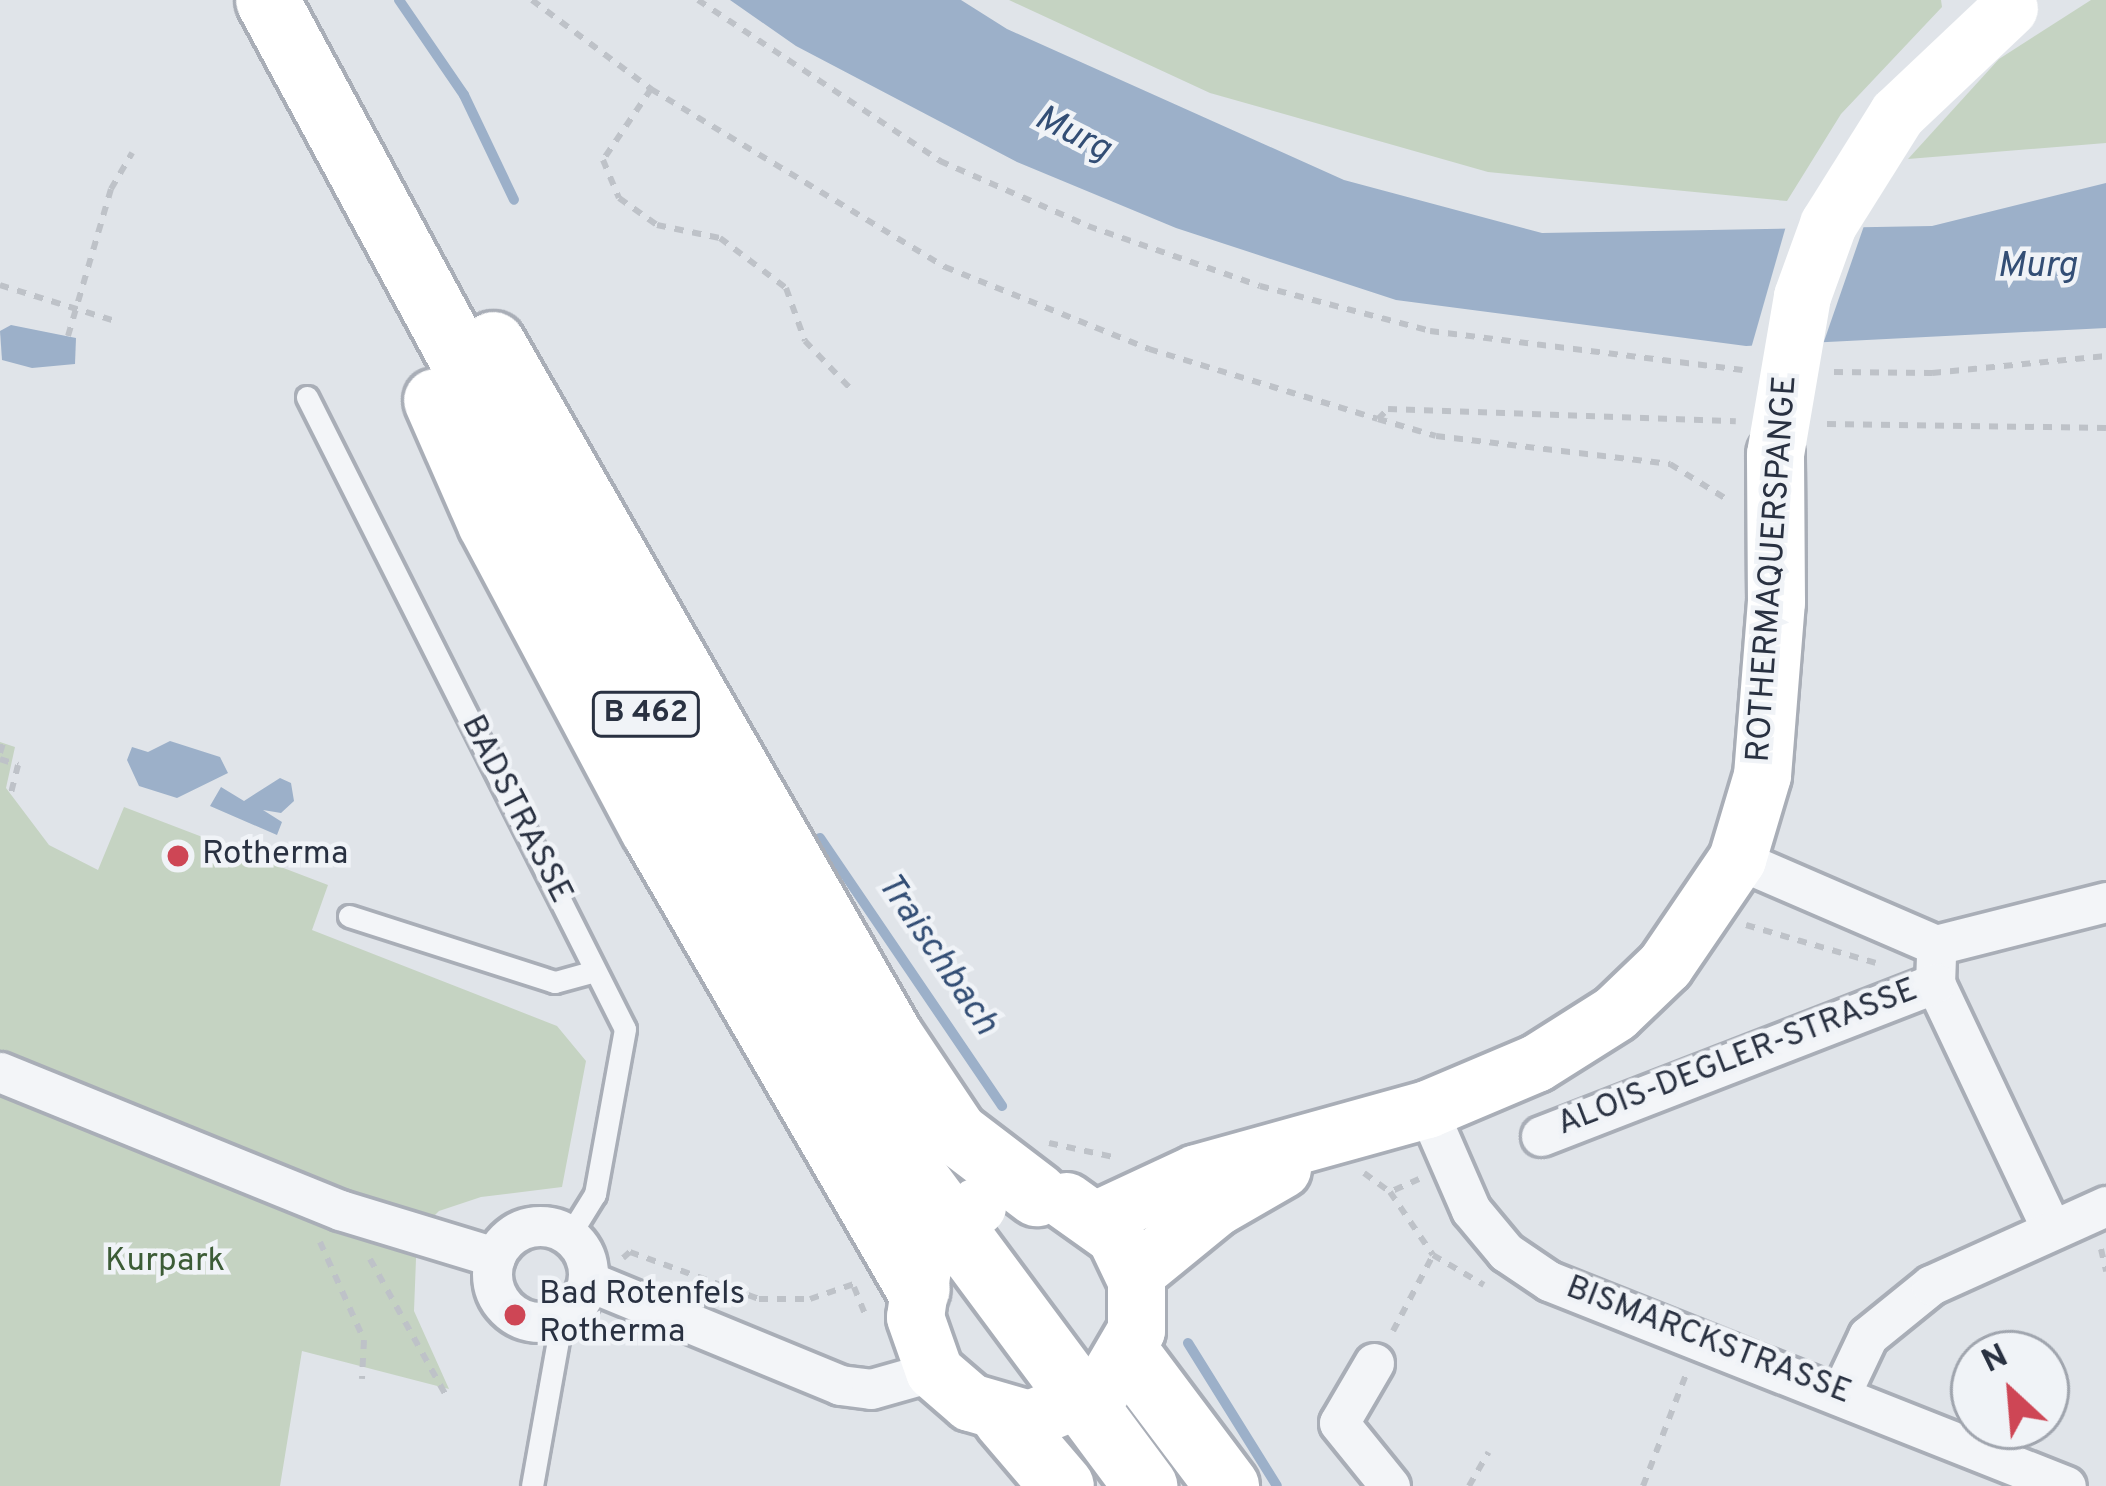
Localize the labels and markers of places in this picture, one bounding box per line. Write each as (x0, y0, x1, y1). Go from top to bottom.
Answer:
place label: Rotherma (202, 836, 348, 876)
marker: Rotherma (165, 843, 191, 869)
place label: Bad Rotenfels Rotherma (539, 1276, 745, 1354)
marker: Bad Rotenfels Rotherma (502, 1302, 528, 1328)

